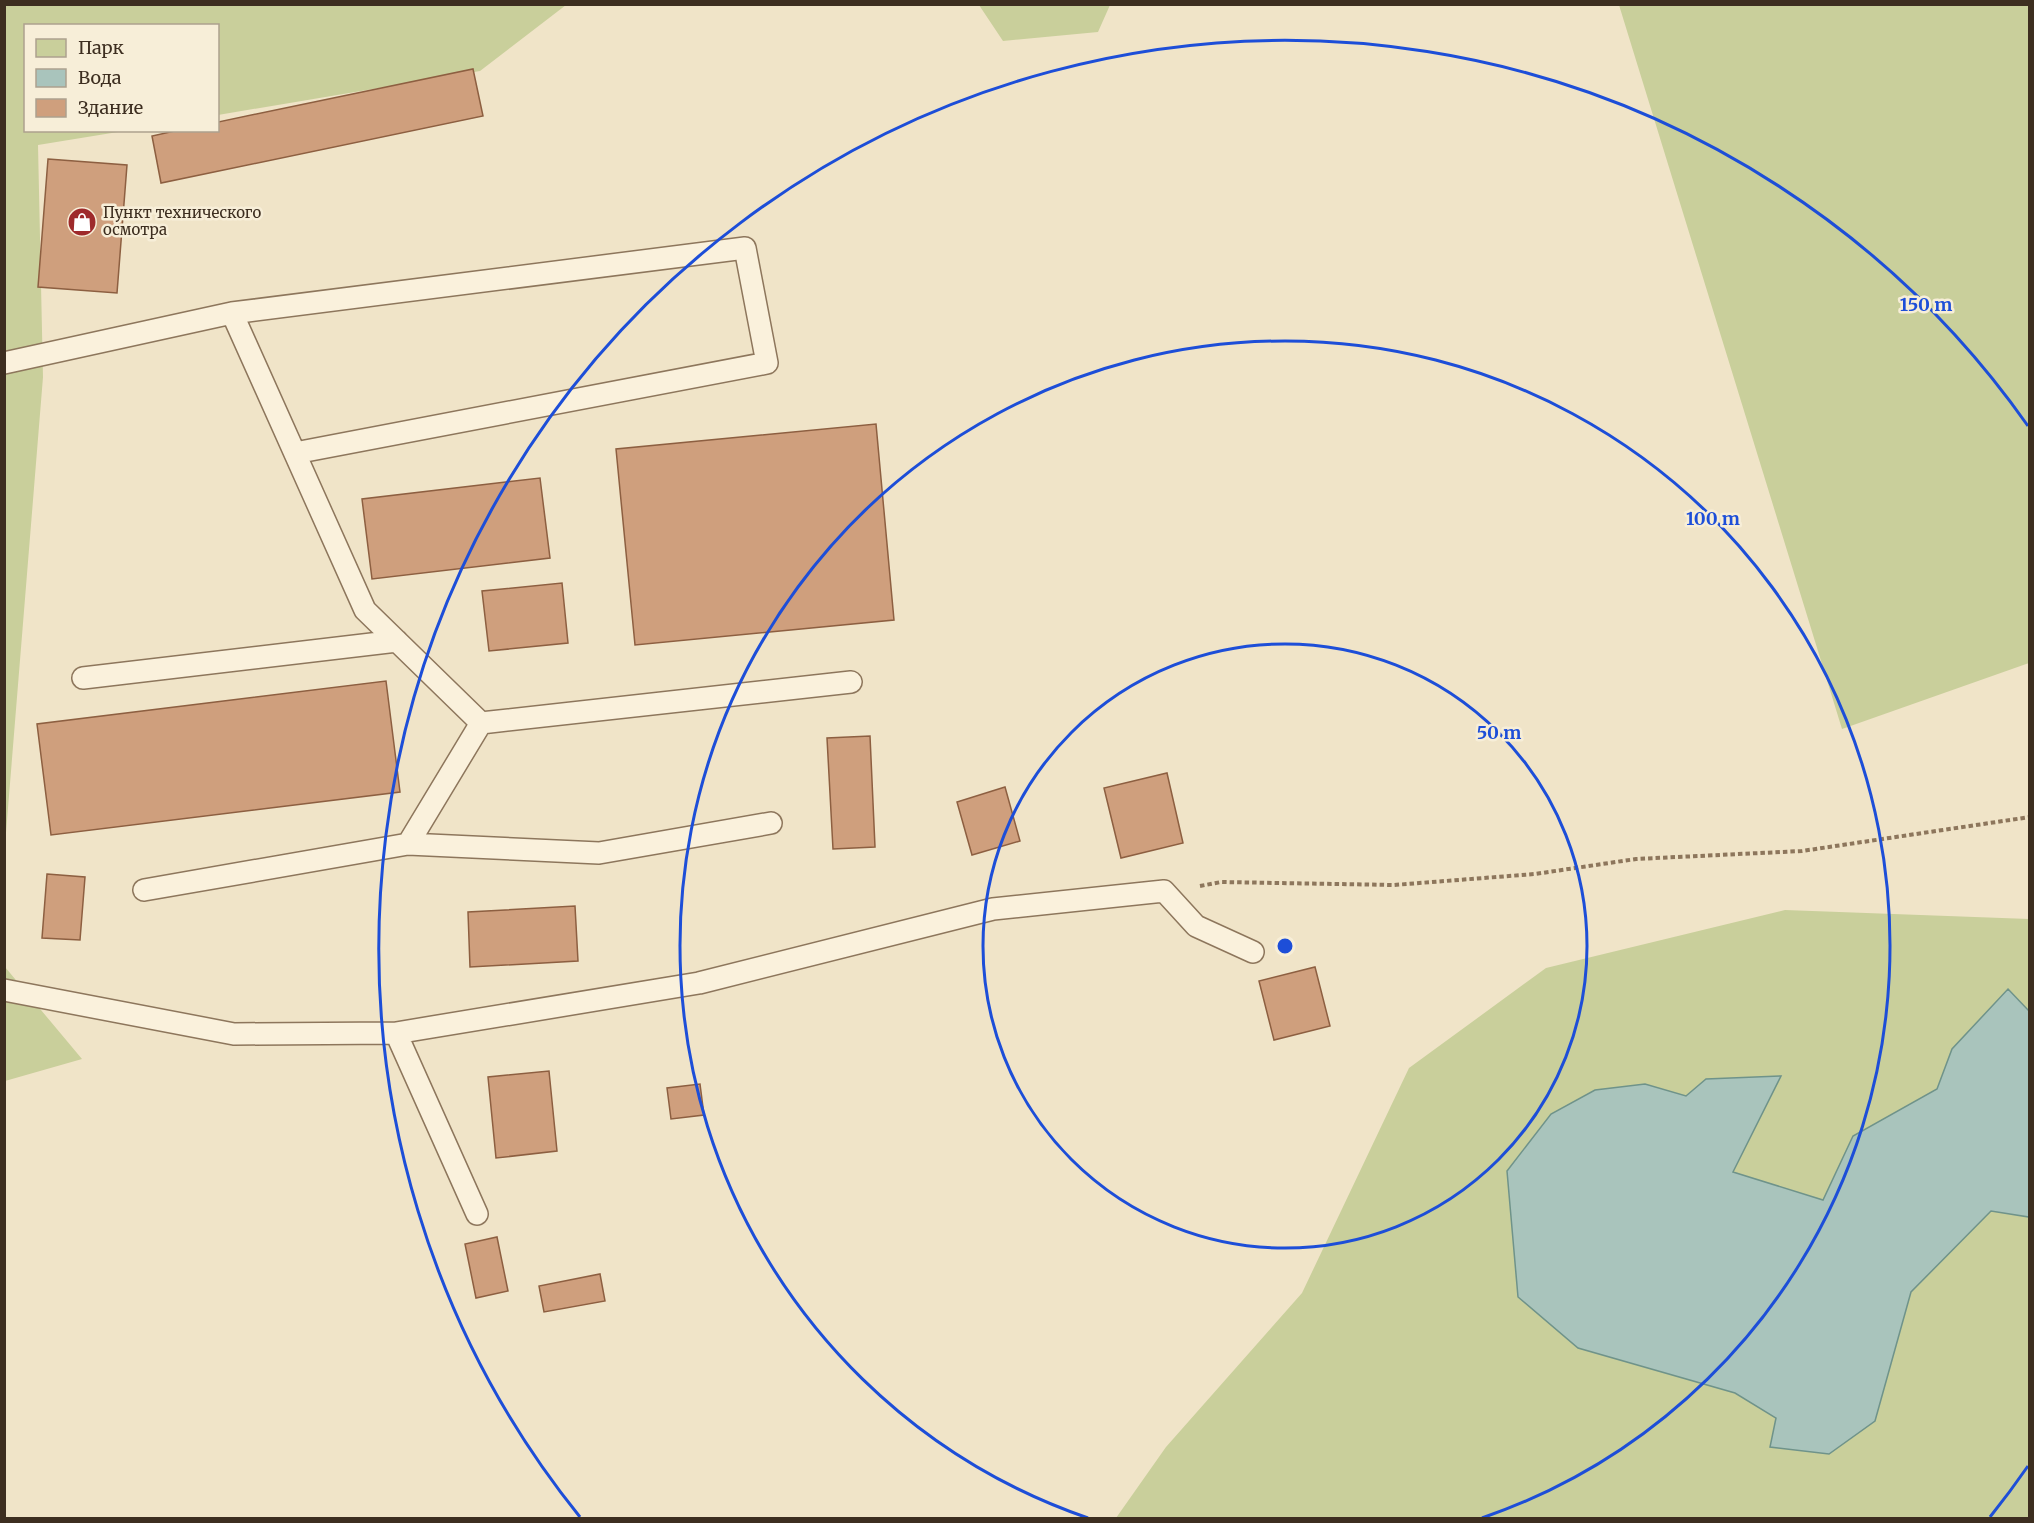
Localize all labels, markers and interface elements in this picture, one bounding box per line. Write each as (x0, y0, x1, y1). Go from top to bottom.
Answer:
legend (24, 24, 219, 132)
text: Парк (78, 36, 124, 59)
text: Вода (78, 66, 122, 89)
text: Здание (78, 96, 143, 119)
place label: Пункт технического осмотра (103, 203, 261, 239)
shop icon: Пункт технического осмотра (66, 206, 98, 238)
text: 150 m (1900, 293, 1952, 316)
text: 100 m (1686, 507, 1740, 530)
text: 50 m (1477, 721, 1521, 744)
centre of rings (1275, 936, 1295, 956)

